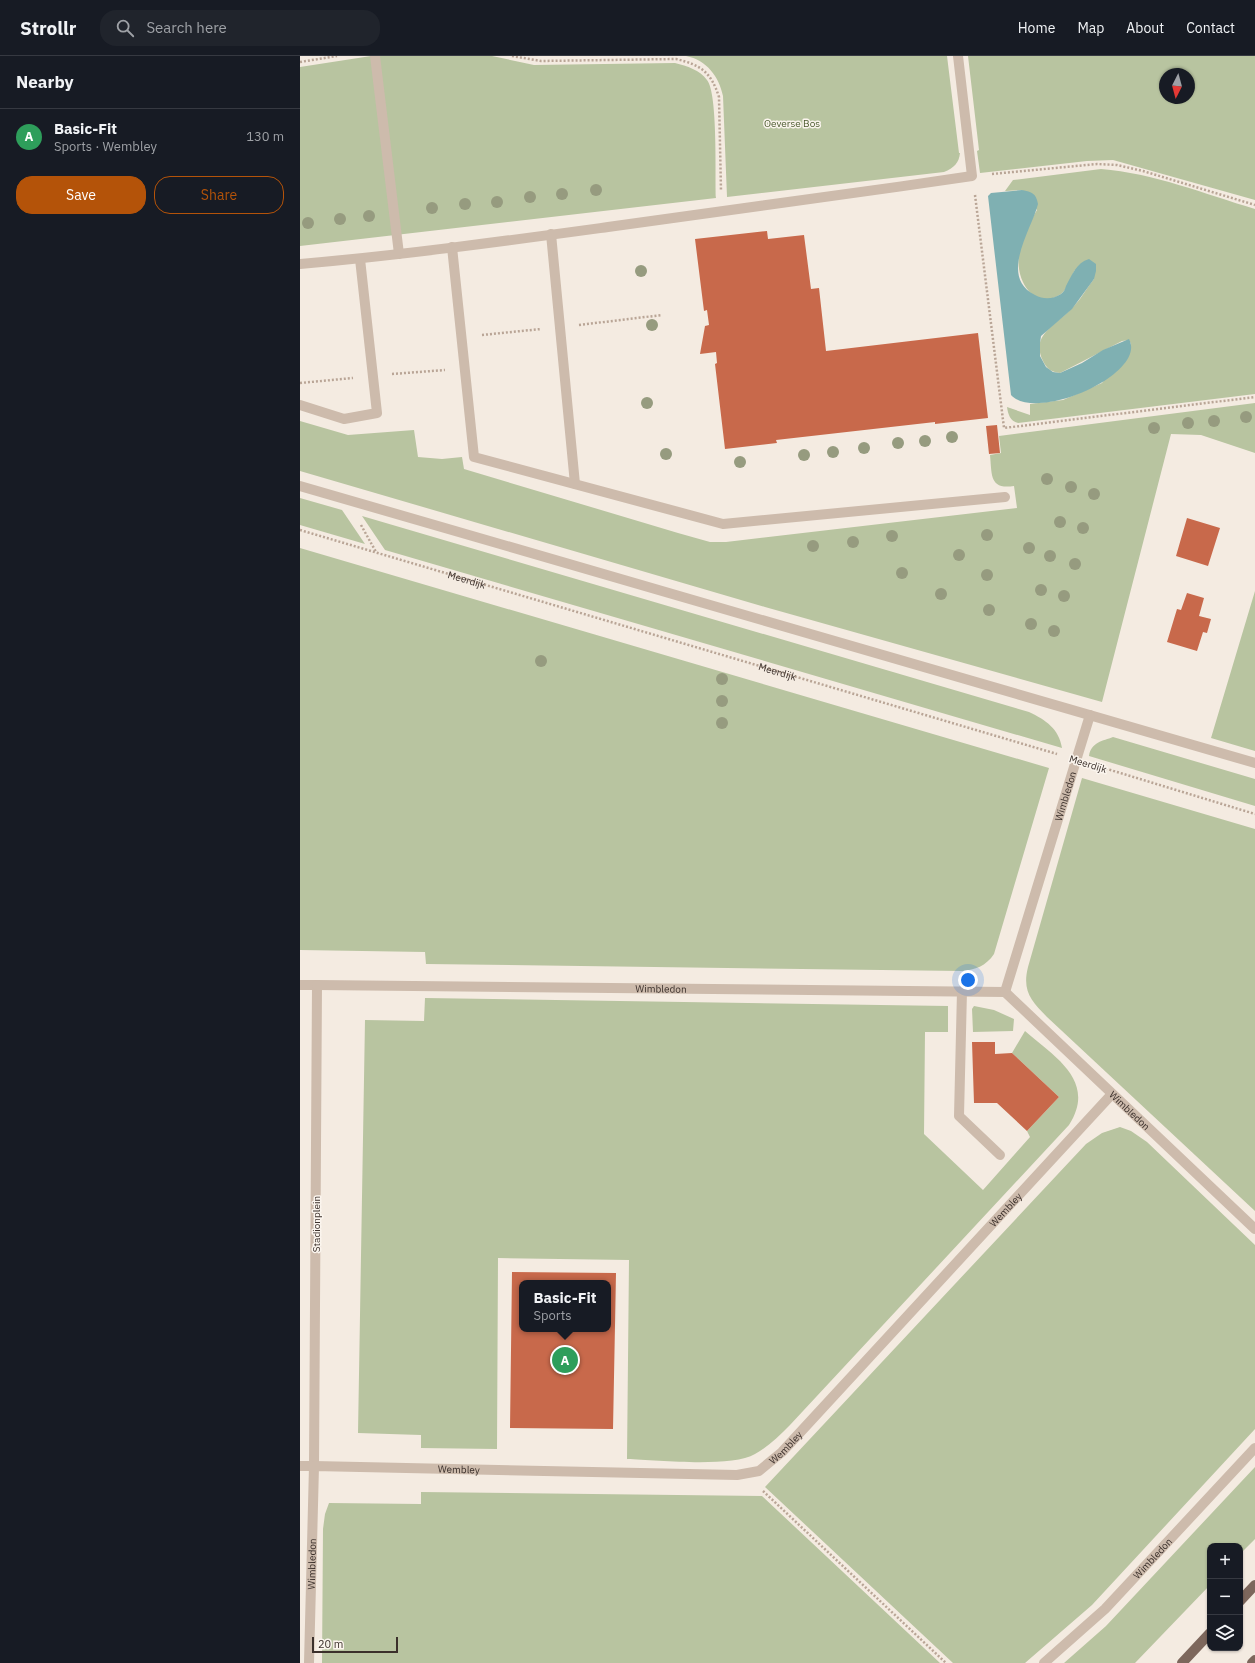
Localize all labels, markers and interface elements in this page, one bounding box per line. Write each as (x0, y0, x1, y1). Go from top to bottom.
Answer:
search box (100, 10, 380, 46)
text: Strollr (20, 16, 76, 40)
icon: search (114, 17, 136, 39)
text: Search here (146, 18, 227, 37)
text: Home (1018, 19, 1055, 37)
text: Map (1077, 19, 1104, 37)
text: About (1126, 19, 1164, 37)
text: Contact (1186, 19, 1235, 37)
north arrow (1159, 68, 1195, 104)
text: Nearby (16, 71, 74, 93)
park label: Oeverse Bos (764, 117, 820, 130)
text: Basic-Fit (54, 119, 117, 138)
text: A (25, 128, 33, 145)
text: 130 m (246, 128, 284, 145)
text: Sports · Wembley (54, 138, 157, 155)
button: Save (16, 176, 146, 214)
button: Share (154, 176, 284, 214)
street label: Meerdijk (446, 568, 488, 591)
street label: Meerdijk (757, 660, 799, 683)
street label: Meerdijk (1068, 752, 1109, 776)
street label: Wimbledon (1051, 770, 1079, 822)
your location (958, 970, 978, 990)
street label: Wimbledon (635, 982, 687, 995)
street label: Wimbledon (1107, 1088, 1153, 1133)
street label: Wembley (986, 1190, 1024, 1229)
street label: Stadionplein (310, 1196, 323, 1252)
popup (519, 1280, 611, 1332)
text: Basic-Fit (533, 1288, 597, 1307)
text: Sports (533, 1307, 572, 1324)
pin: A (552, 1345, 578, 1375)
street label: Wembley (766, 1428, 805, 1467)
street label: Wembley (438, 1462, 480, 1476)
street label: Wimbledon (1130, 1535, 1175, 1581)
street label: Wimbledon (304, 1538, 319, 1590)
map controls (1207, 1543, 1243, 1651)
button: + (1207, 1543, 1243, 1579)
button: − (1207, 1579, 1243, 1615)
button: layers (1207, 1615, 1243, 1651)
scale bar (312, 1635, 398, 1654)
text: 20 m (318, 1637, 343, 1651)

